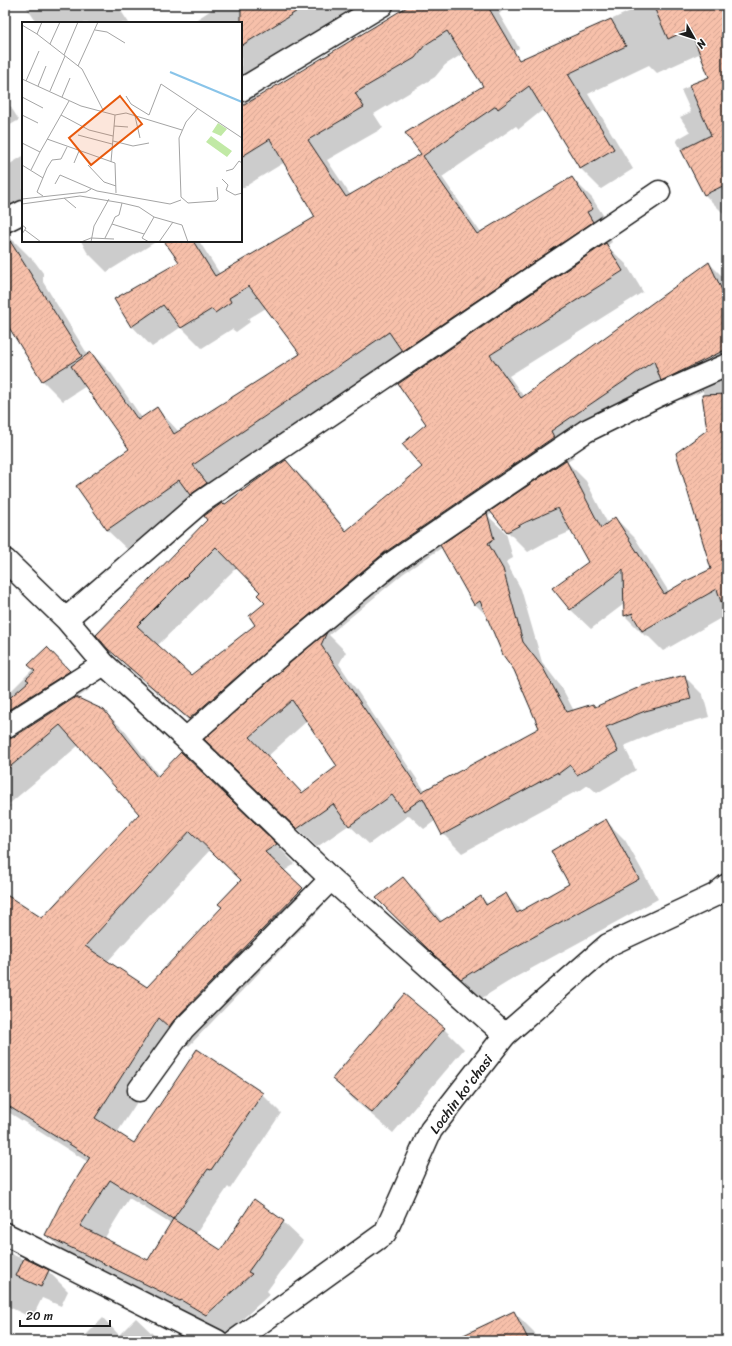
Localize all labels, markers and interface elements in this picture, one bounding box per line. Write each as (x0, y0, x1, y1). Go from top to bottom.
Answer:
north arrow (674, 18, 714, 58)
inset map (22, 22, 242, 242)
text: N (691, 34, 712, 53)
street label: Lochin ko'chasi (423, 1048, 500, 1139)
scale bar (20, 1302, 110, 1328)
text: 20 m (26, 1305, 53, 1327)

